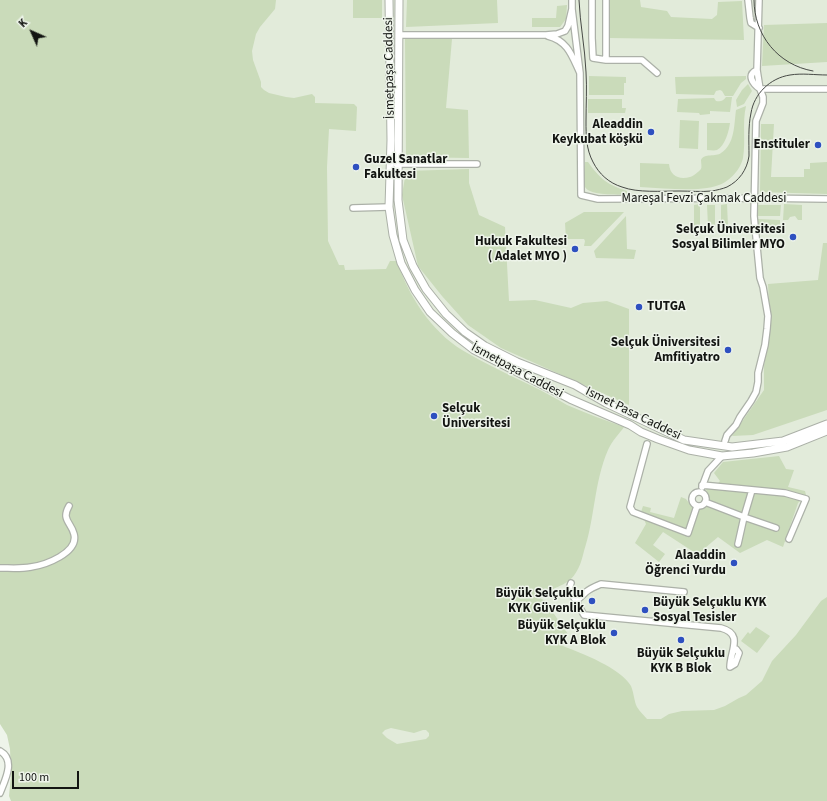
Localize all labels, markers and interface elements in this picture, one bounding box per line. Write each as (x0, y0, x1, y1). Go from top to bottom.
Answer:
north arrow (12, 12, 52, 52)
text: K (15, 15, 31, 31)
street label: İsmetpaşa Caddesi (381, 17, 399, 119)
place label: Aleaddin Keykubat köşkü (552, 117, 643, 148)
marker: Aleaddin Keykubat köşkü (646, 127, 656, 137)
place label: Enstituler (753, 137, 810, 153)
marker: Enstituler (813, 140, 823, 150)
place label: Guzel Sanatlar Fakultesi (364, 152, 447, 183)
marker: Guzel Sanatlar Fakultesi (351, 162, 361, 172)
street label: Mareşal Fevzi Çakmak Caddesi (622, 191, 786, 207)
place label: Selçuk Üniversitesi Sosyal Bilimler MYO (672, 222, 785, 253)
marker: Selçuk Üniversitesi Sosyal Bilimler MYO (788, 232, 798, 242)
place label: Hukuk Fakultesi ( Adalet MYO ) (475, 234, 567, 265)
marker: Hukuk Fakultesi ( Adalet MYO ) (570, 244, 580, 254)
place label: TUTGA (647, 299, 685, 315)
marker: TUTGA (634, 302, 644, 312)
place label: Selçuk Üniversitesi Amfitiyatro (611, 335, 720, 366)
street label: İsmetpaşa Caddesi (468, 340, 566, 402)
marker: Selçuk Üniversitesi Amfitiyatro (723, 345, 733, 355)
street label: Ismet Pasa Caddesi (583, 384, 683, 444)
place label: Selçuk Üniversitesi (442, 401, 510, 432)
marker: Selçuk Üniversitesi (429, 411, 439, 421)
place label: Alaaddin Öğrenci Yurdu (645, 548, 726, 579)
marker: Alaaddin Öğrenci Yurdu (729, 558, 739, 568)
place label: Büyük Selçuklu KYK Güvenlik (496, 586, 584, 617)
place label: Büyük Selçuklu KYK Sosyal Tesisler (653, 595, 767, 626)
marker: Büyük Selçuklu KYK Güvenlik (587, 596, 597, 606)
marker: Büyük Selçuklu KYK Sosyal Tesisler (640, 605, 650, 615)
place label: Büyük Selçuklu KYK A Blok (518, 618, 606, 649)
marker: Büyük Selçuklu KYK A Blok (609, 628, 619, 638)
marker: Büyük Selçuklu KYK B Blok (676, 635, 686, 645)
place label: Büyük Selçuklu KYK B Blok (637, 646, 725, 677)
scale bar (14, 763, 81, 789)
text: 100 m (19, 769, 49, 786)

